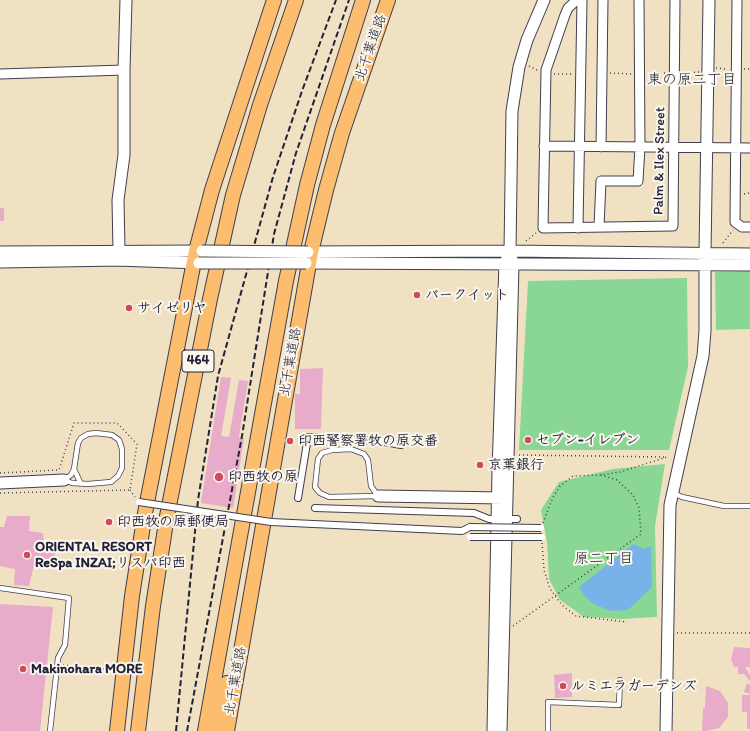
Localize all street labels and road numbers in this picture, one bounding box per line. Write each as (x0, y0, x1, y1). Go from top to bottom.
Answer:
street label: 北千葉道路 (352, 12, 390, 84)
street label: Palm & Ilex Street (651, 107, 669, 215)
street label: 北千葉道路 (277, 326, 305, 398)
road number: 464 (182, 350, 214, 372)
street label: 北千葉道路 (222, 645, 250, 717)

